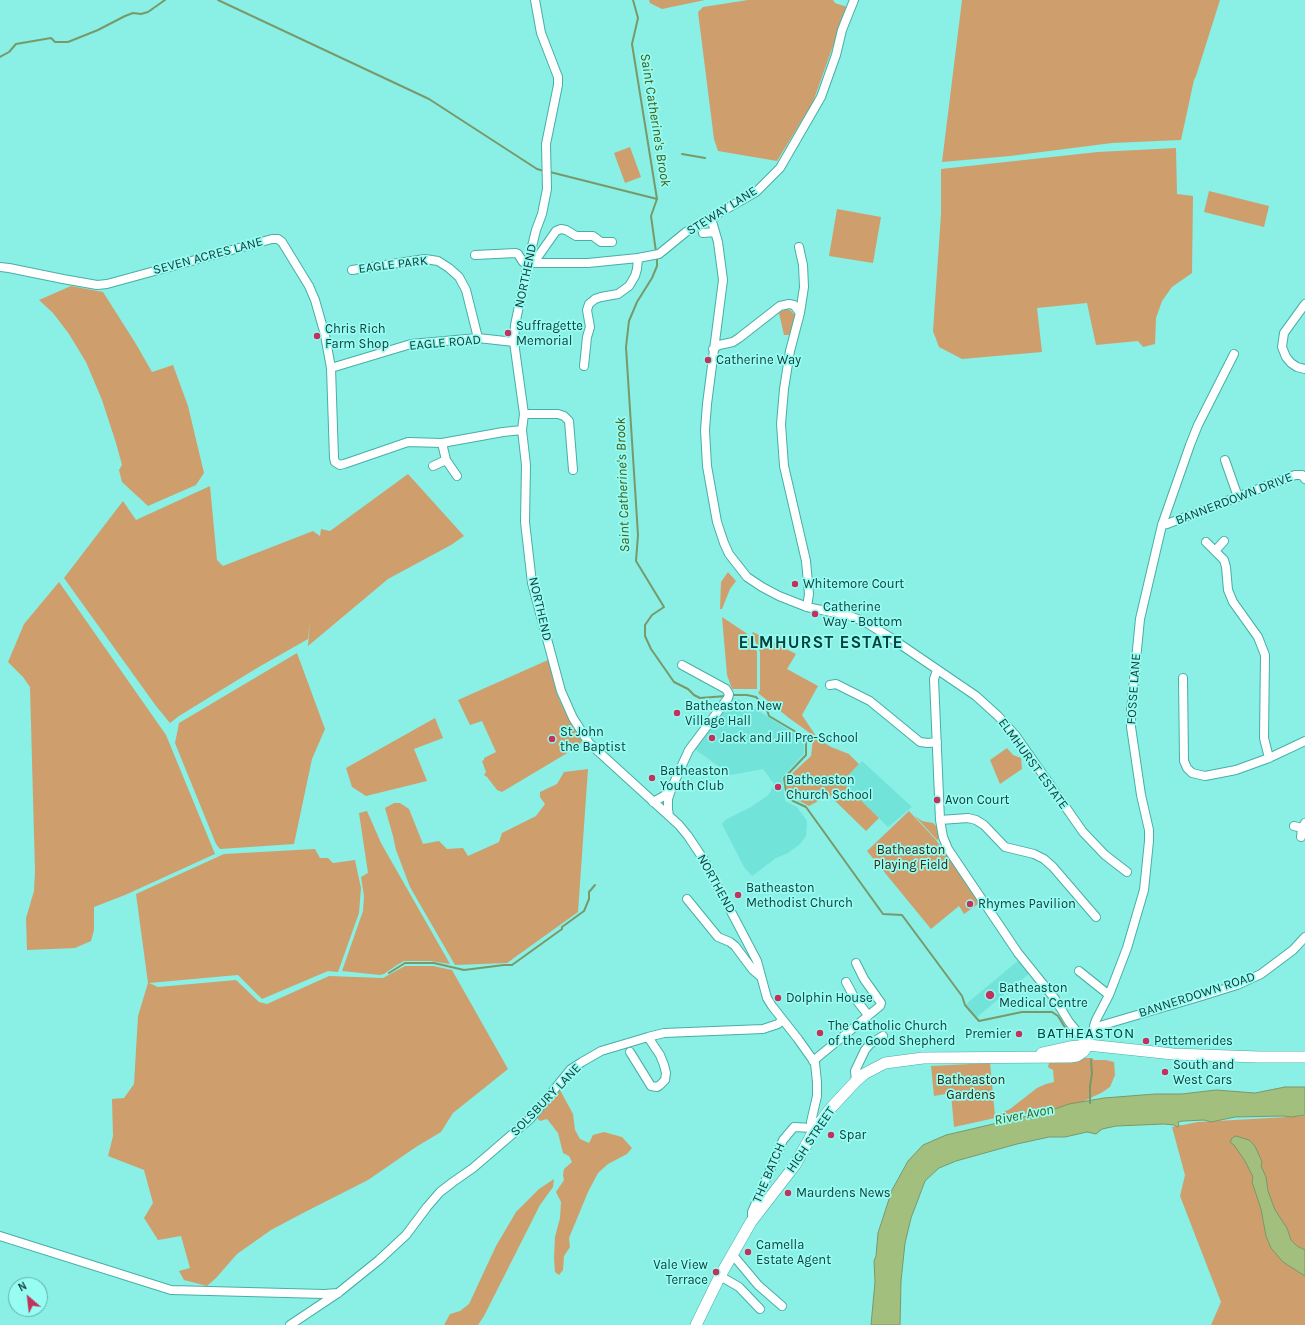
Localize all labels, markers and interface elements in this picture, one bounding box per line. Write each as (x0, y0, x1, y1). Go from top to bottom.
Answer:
water label: Saint Catherine's Brook (636, 52, 674, 188)
street label: STEWAY LANE (684, 183, 760, 239)
street label: SEVEN ACRES LANE (151, 234, 265, 278)
street label: NORTHEND (512, 242, 540, 310)
street label: EAGLE PARK (357, 253, 429, 277)
place label: Suffragette Memorial (516, 318, 583, 349)
place label: Chris Rich Farm Shop (325, 321, 389, 352)
marker: Suffragette Memorial (503, 328, 513, 338)
marker: Chris Rich Farm Shop (312, 331, 322, 341)
street label: EAGLE ROAD (408, 332, 482, 354)
place label: Catherine Way (716, 352, 801, 368)
marker: Catherine Way (703, 355, 713, 365)
water label: Saint Catherine's Brook (612, 417, 634, 553)
street label: BANNERDOWN DRIVE (1173, 470, 1295, 528)
street label: NORTHEND (525, 575, 555, 643)
place label: Whitemore Court (803, 576, 904, 592)
marker: Whitemore Court (790, 579, 800, 589)
place label: Catherine Way - Bottom (823, 599, 902, 630)
marker: Catherine Way - Bottom (810, 609, 820, 619)
district label: ELMHURST ESTATE (738, 633, 904, 653)
street label: FOSSE LANE (1124, 653, 1144, 725)
place label: Batheaston New Village Hall (685, 698, 782, 729)
marker: Batheaston New Village Hall (672, 708, 682, 718)
street label: ELMHURST ESTATE (995, 715, 1071, 813)
place label: St John the Baptist (560, 724, 626, 755)
place label: Jack and Jill Pre-School (720, 730, 858, 746)
marker: Jack and Jill Pre-School (707, 733, 717, 743)
marker: St John the Baptist (547, 734, 557, 744)
place label: Batheaston Youth Club (660, 763, 728, 794)
place label: Batheaston Church School (786, 772, 872, 803)
marker: Batheaston Youth Club (647, 773, 657, 783)
marker: Batheaston Church School (773, 782, 783, 792)
place label: Avon Court (945, 792, 1009, 808)
marker: Avon Court (932, 795, 942, 805)
park label: Batheaston Playing Field (874, 842, 948, 873)
street label: NORTHEND (693, 852, 739, 916)
place label: Batheaston Methodist Church (746, 880, 853, 911)
marker: Batheaston Methodist Church (733, 890, 743, 900)
place label: Rhymes Pavilion (978, 896, 1076, 912)
marker: Rhymes Pavilion (965, 899, 975, 909)
street label: BANNERDOWN ROAD (1137, 969, 1257, 1021)
place label: Batheaston Medical Centre (999, 980, 1088, 1011)
marker: Batheaston Medical Centre (984, 989, 996, 1001)
place label: Dolphin House (786, 990, 873, 1006)
marker: Dolphin House (773, 993, 783, 1003)
place label: The Catholic Church of the Good Shepherd (828, 1018, 955, 1049)
district label: BATHEASTON (1037, 1025, 1135, 1043)
place label: Premier (965, 1026, 1011, 1042)
marker: The Catholic Church of the Good Shepherd (815, 1028, 825, 1038)
marker: Premier (1014, 1029, 1024, 1039)
place label: Pettemerides (1154, 1033, 1233, 1049)
marker: Pettemerides (1141, 1036, 1151, 1046)
place label: South and West Cars (1173, 1057, 1234, 1088)
street label: SOLSBURY LANE (508, 1061, 584, 1139)
marker: South and West Cars (1160, 1067, 1170, 1077)
park label: Batheaston Gardens (937, 1072, 1005, 1103)
water label: River Avon (993, 1101, 1055, 1129)
street label: HIGH STREET (783, 1104, 839, 1176)
place label: Spar (839, 1127, 866, 1143)
marker: Spar (826, 1130, 836, 1140)
street label: THE BATCH (749, 1141, 789, 1205)
place label: Maurdens News (796, 1185, 891, 1201)
marker: Maurdens News (783, 1188, 793, 1198)
place label: Camella Estate Agent (756, 1237, 831, 1268)
marker: Camella Estate Agent (743, 1247, 753, 1257)
place label: Vale View Terrace (653, 1257, 708, 1288)
marker: Vale View Terrace (711, 1267, 721, 1277)
north arrow (8, 1277, 48, 1317)
text: N (16, 1279, 29, 1294)

